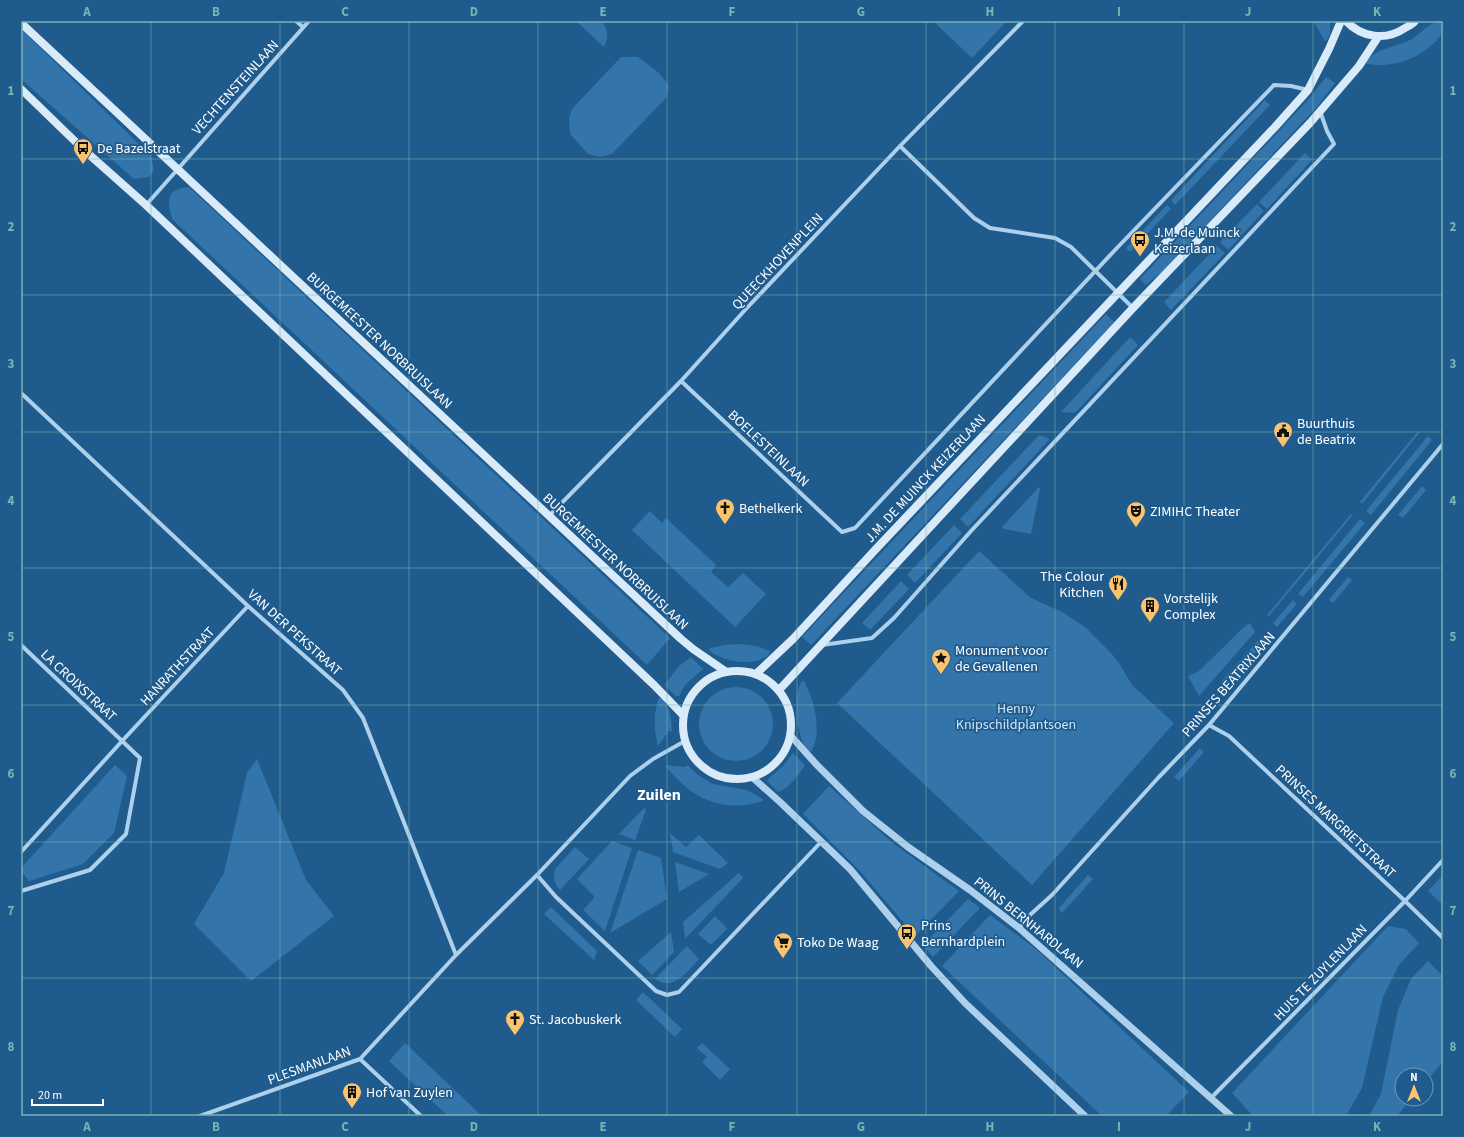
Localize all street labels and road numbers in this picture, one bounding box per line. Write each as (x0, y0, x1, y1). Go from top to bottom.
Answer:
street label: VECHTENSTEINLAAN (188, 36, 284, 140)
street label: QUEECKHOVENPLEIN (727, 209, 828, 315)
street label: BURGEMEESTER NORBRUISLAAN (302, 268, 457, 414)
street label: BOELESTEINLAAN (723, 406, 814, 492)
street label: J.M. DE MUINCK KEIZERLAAN (861, 410, 991, 547)
street label: BURGEMEESTER NORBRUISLAAN (538, 489, 693, 635)
street label: VAN DER PEKSTRAAT (243, 585, 346, 681)
street label: HANRATHSTRAAT (136, 622, 220, 711)
street label: PRINSES BEATRIXLAAN (1177, 628, 1280, 742)
street label: LA CROIXSTRAAT (36, 645, 121, 727)
street label: PRINSES MARGRIETSTRAAT (1270, 760, 1400, 883)
street label: PRINS BERNHARDLAAN (969, 872, 1087, 973)
street label: HUIS TE ZUYLENLAAN (1269, 920, 1372, 1025)
street label: PLESMANLAAN (265, 1042, 354, 1090)

